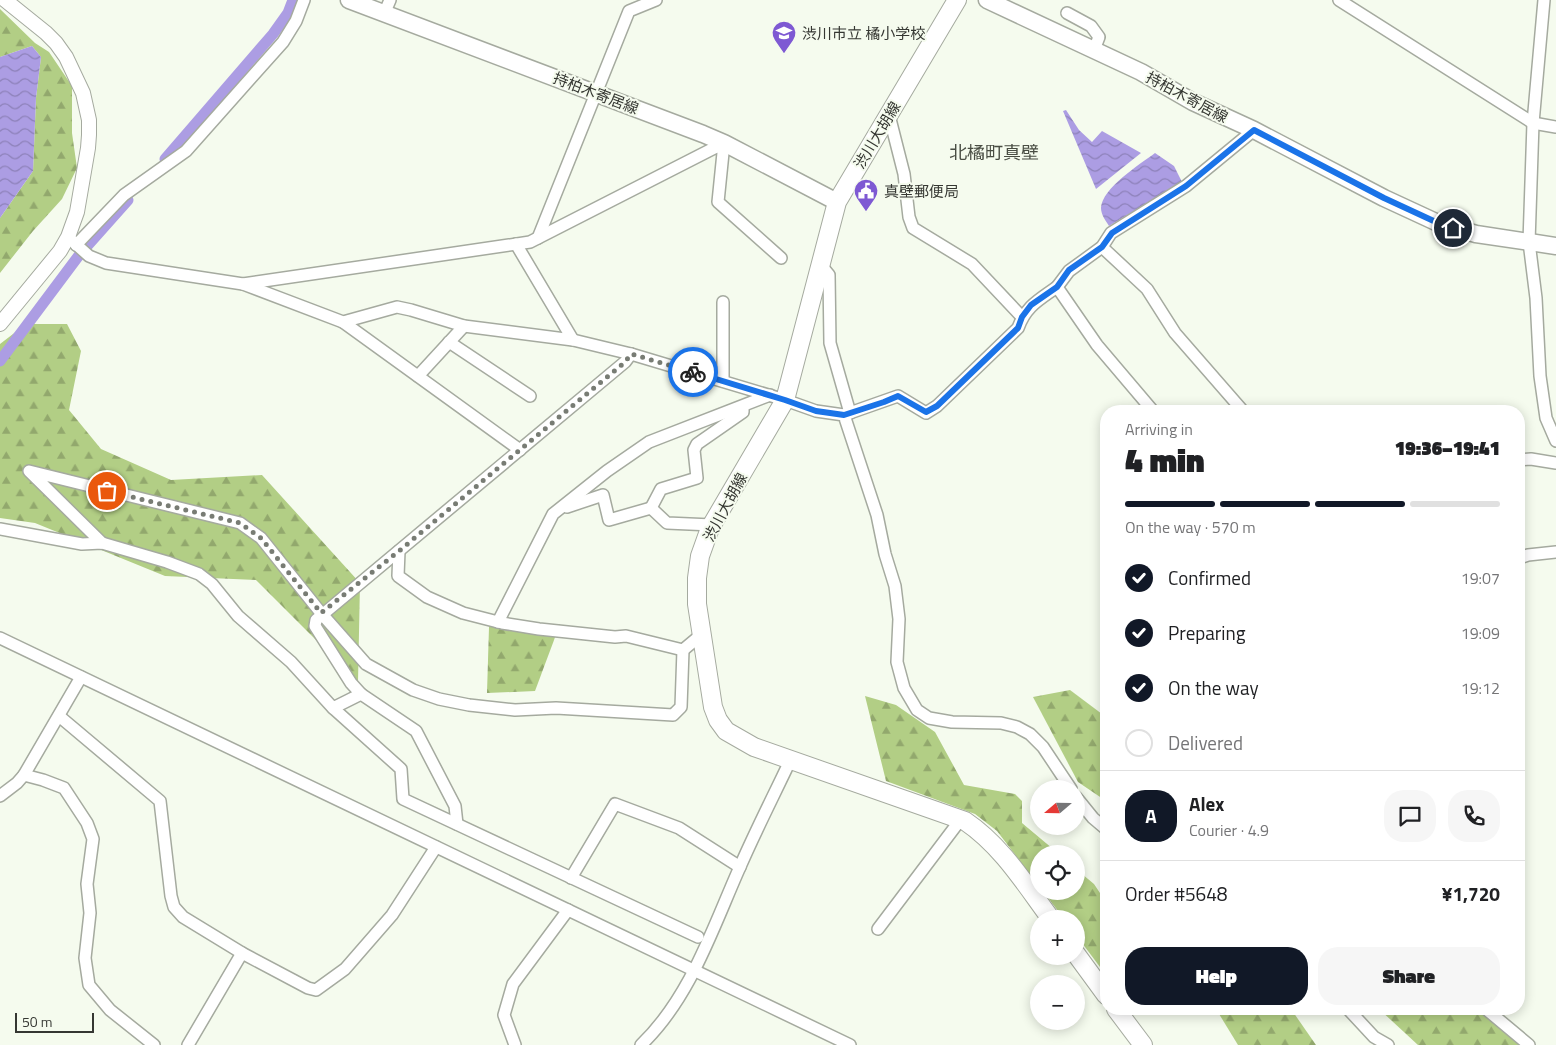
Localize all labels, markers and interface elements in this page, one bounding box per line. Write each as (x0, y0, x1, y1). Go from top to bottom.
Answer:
school or university icon: 渋川市立 橘小学校 (771, 20, 797, 54)
place label: 渋川市立 橘小学校 (802, 22, 925, 45)
street label: 持柏木寄居線 (550, 66, 642, 120)
street label: 持柏木寄居線 (1142, 66, 1232, 128)
street label: 渋川大胡線 (848, 97, 906, 173)
district label: 北橘町真壁 (949, 139, 1039, 166)
public building icon: 真壁郵便局 (853, 178, 879, 212)
place label: 真壁郵便局 (884, 180, 959, 203)
pin (1432, 207, 1474, 249)
icon: home (1439, 214, 1467, 242)
courier (668, 347, 718, 397)
icon: bike (679, 358, 707, 386)
text: Arriving in (1125, 417, 1193, 441)
text: 19:36–19:41 (1395, 433, 1500, 462)
text: 4 min (1125, 436, 1205, 484)
street label: 渋川大胡線 (697, 468, 753, 546)
pin (86, 470, 128, 512)
icon: bag (93, 477, 121, 505)
text: On the way · 570 m (1125, 515, 1256, 539)
text: Confirmed (1168, 563, 1251, 592)
icon: check (1125, 564, 1153, 592)
text: 19:07 (1461, 566, 1500, 590)
text: Preparing (1168, 618, 1245, 647)
icon: check (1125, 619, 1153, 647)
text: 19:09 (1461, 621, 1500, 645)
text: On the way (1168, 673, 1259, 702)
icon: check (1125, 674, 1153, 702)
text: 19:12 (1461, 676, 1500, 700)
text: Delivered (1168, 728, 1243, 757)
north arrow (1030, 780, 1085, 835)
map controls (1030, 780, 1085, 1030)
text: Alex (1189, 789, 1224, 818)
button: chat (1384, 790, 1436, 842)
button: phone (1448, 790, 1500, 842)
text: A (1145, 801, 1157, 830)
text: Courier · 4.9 (1189, 818, 1269, 842)
button: locate (1030, 845, 1085, 900)
text: Order #5648 (1125, 879, 1227, 908)
text: ¥1,720 (1442, 879, 1500, 908)
button: + (1030, 910, 1085, 965)
button: Help (1125, 947, 1308, 1005)
button: Share (1318, 947, 1500, 1005)
button: − (1030, 975, 1085, 1030)
scale bar (15, 1010, 94, 1033)
text: 50 m (22, 1011, 52, 1032)

